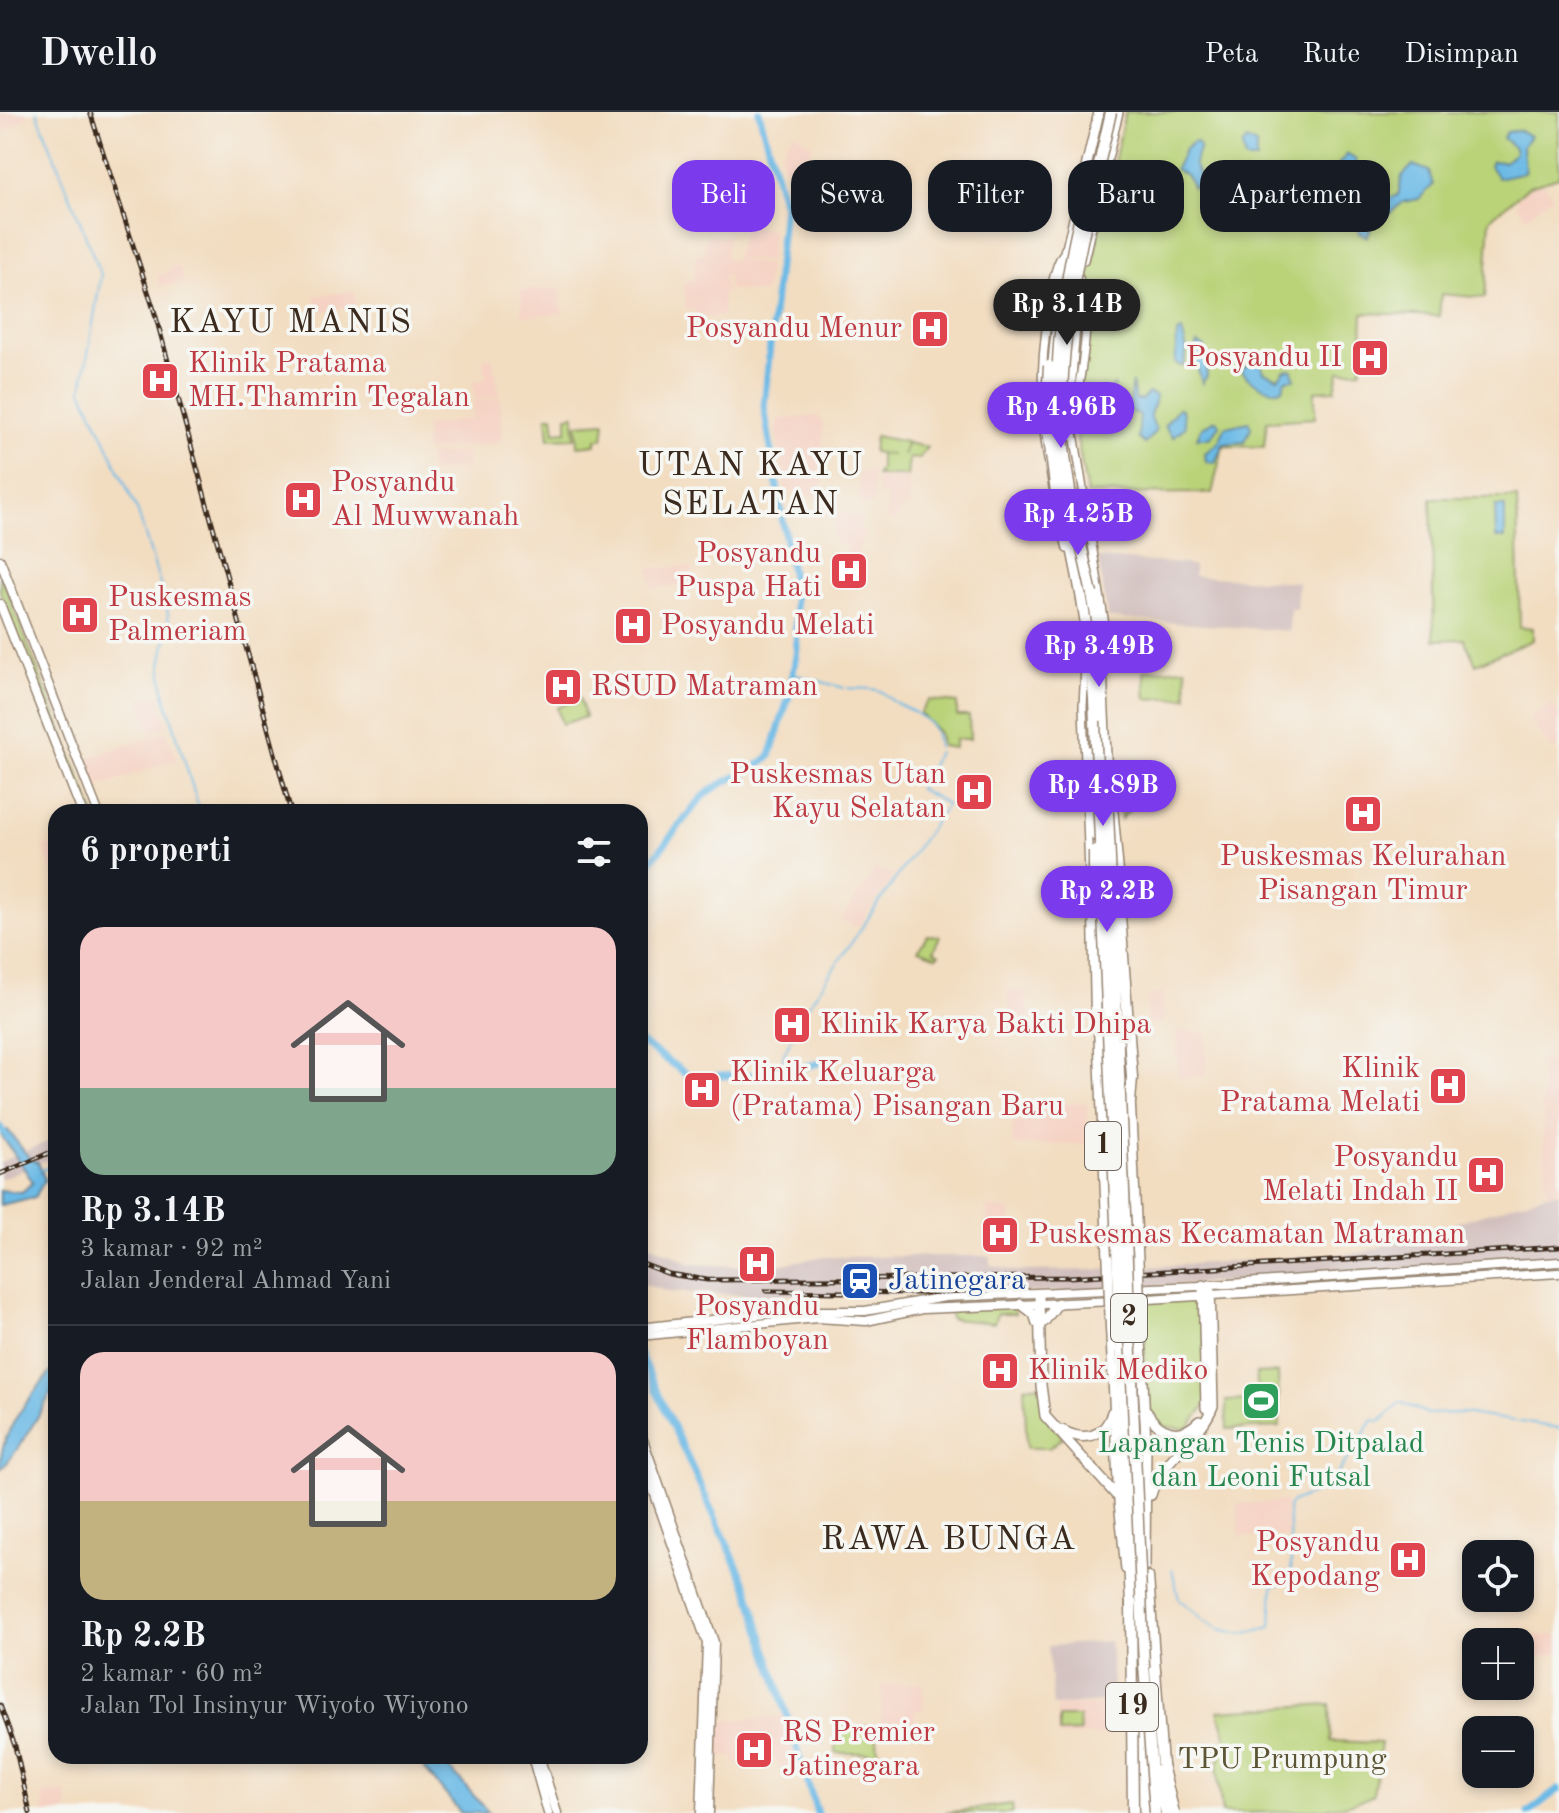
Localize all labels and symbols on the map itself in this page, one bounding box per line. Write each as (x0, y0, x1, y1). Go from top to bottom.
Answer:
pin: Rp 3.14B (984, 279, 1150, 347)
district label: KAYU MANIS (169, 306, 413, 340)
hospital icon: Posyandu Menur (909, 308, 951, 350)
place label: Posyandu Menur (686, 314, 902, 344)
hospital icon: Posyandu II (1349, 337, 1391, 379)
place label: Posyandu II (1186, 343, 1342, 373)
place label: Klinik Pratama MH.Thamrin Tegalan (188, 349, 470, 413)
hospital icon: Klinik Pratama MH.Thamrin Tegalan (139, 360, 181, 402)
pin: Rp 4.96B (978, 382, 1144, 450)
district label: UTAN KAYU SELATAN (638, 449, 864, 522)
place label: Posyandu Al Muwwanah (331, 468, 519, 532)
hospital icon: Posyandu Al Muwwanah (282, 479, 324, 521)
pin: Rp 4.25B (995, 489, 1161, 557)
place label: Posyandu Puspa Hati (676, 539, 821, 603)
hospital icon: Posyandu Puspa Hati (828, 550, 870, 592)
place label: Puskesmas Palmeriam (108, 583, 252, 647)
hospital icon: Puskesmas Palmeriam (59, 594, 101, 636)
hospital icon: Posyandu Melati (612, 605, 654, 647)
place label: Posyandu Melati (661, 611, 874, 641)
pin: Rp 3.49B (1016, 621, 1182, 689)
hospital icon: RSUD Matraman (542, 666, 584, 708)
place label: RSUD Matraman (591, 672, 818, 702)
place label: Puskesmas Utan Kayu Selatan (729, 760, 946, 824)
pin: Rp 4.89B (1020, 760, 1186, 828)
hospital icon: Puskesmas Utan Kayu Selatan (953, 771, 995, 813)
hospital icon: Puskesmas Kelurahan Pisangan Timur (1342, 793, 1384, 835)
place label: Puskesmas Kelurahan Pisangan Timur (1220, 842, 1506, 906)
pin: Rp 2.2B (1033, 866, 1181, 934)
hospital icon: Klinik Karya Bakti Dhipa (771, 1004, 813, 1046)
place label: Klinik Karya Bakti Dhipa (820, 1010, 1152, 1040)
place label: Klinik Pratama Melati (1220, 1054, 1420, 1118)
place label: Klinik Keluarga (Pratama) Pisangan Baru (730, 1058, 1064, 1122)
hospital icon: Klinik Pratama Melati (1427, 1065, 1469, 1107)
hospital icon: Klinik Keluarga (Pratama) Pisangan Baru (681, 1069, 723, 1111)
road number: 1 (1085, 1122, 1121, 1170)
place label: Posyandu Melati Indah II (1262, 1143, 1458, 1207)
hospital icon: Posyandu Melati Indah II (1465, 1154, 1507, 1196)
hospital icon: Puskesmas Kecamatan Matraman (979, 1214, 1021, 1256)
place label: Puskesmas Kecamatan Matraman (1028, 1220, 1465, 1250)
hospital icon: Posyandu Flamboyan (736, 1243, 778, 1285)
station icon: Jatinegara (839, 1260, 881, 1302)
place label: Jatinegara (888, 1266, 1026, 1296)
place label: Posyandu Flamboyan (685, 1292, 829, 1356)
road number: 2 (1111, 1294, 1147, 1342)
hospital icon: Klinik Mediko (979, 1350, 1021, 1392)
place label: Klinik Mediko (1028, 1356, 1208, 1386)
sports icon: Lapangan Tenis Ditpalad dan Leoni Futsal (1240, 1380, 1282, 1422)
place label: Lapangan Tenis Ditpalad dan Leoni Futsal (1098, 1429, 1424, 1493)
district label: RAWA BUNGA (821, 1523, 1077, 1557)
place label: Posyandu Kepodang (1250, 1528, 1380, 1592)
hospital icon: Posyandu Kepodang (1387, 1539, 1429, 1581)
road number: 19 (1106, 1683, 1158, 1731)
place label: RS Premier Jatinegara (782, 1718, 935, 1782)
hospital icon: RS Premier Jatinegara (733, 1729, 775, 1771)
park label: TPU Prumpung (1177, 1745, 1387, 1775)

